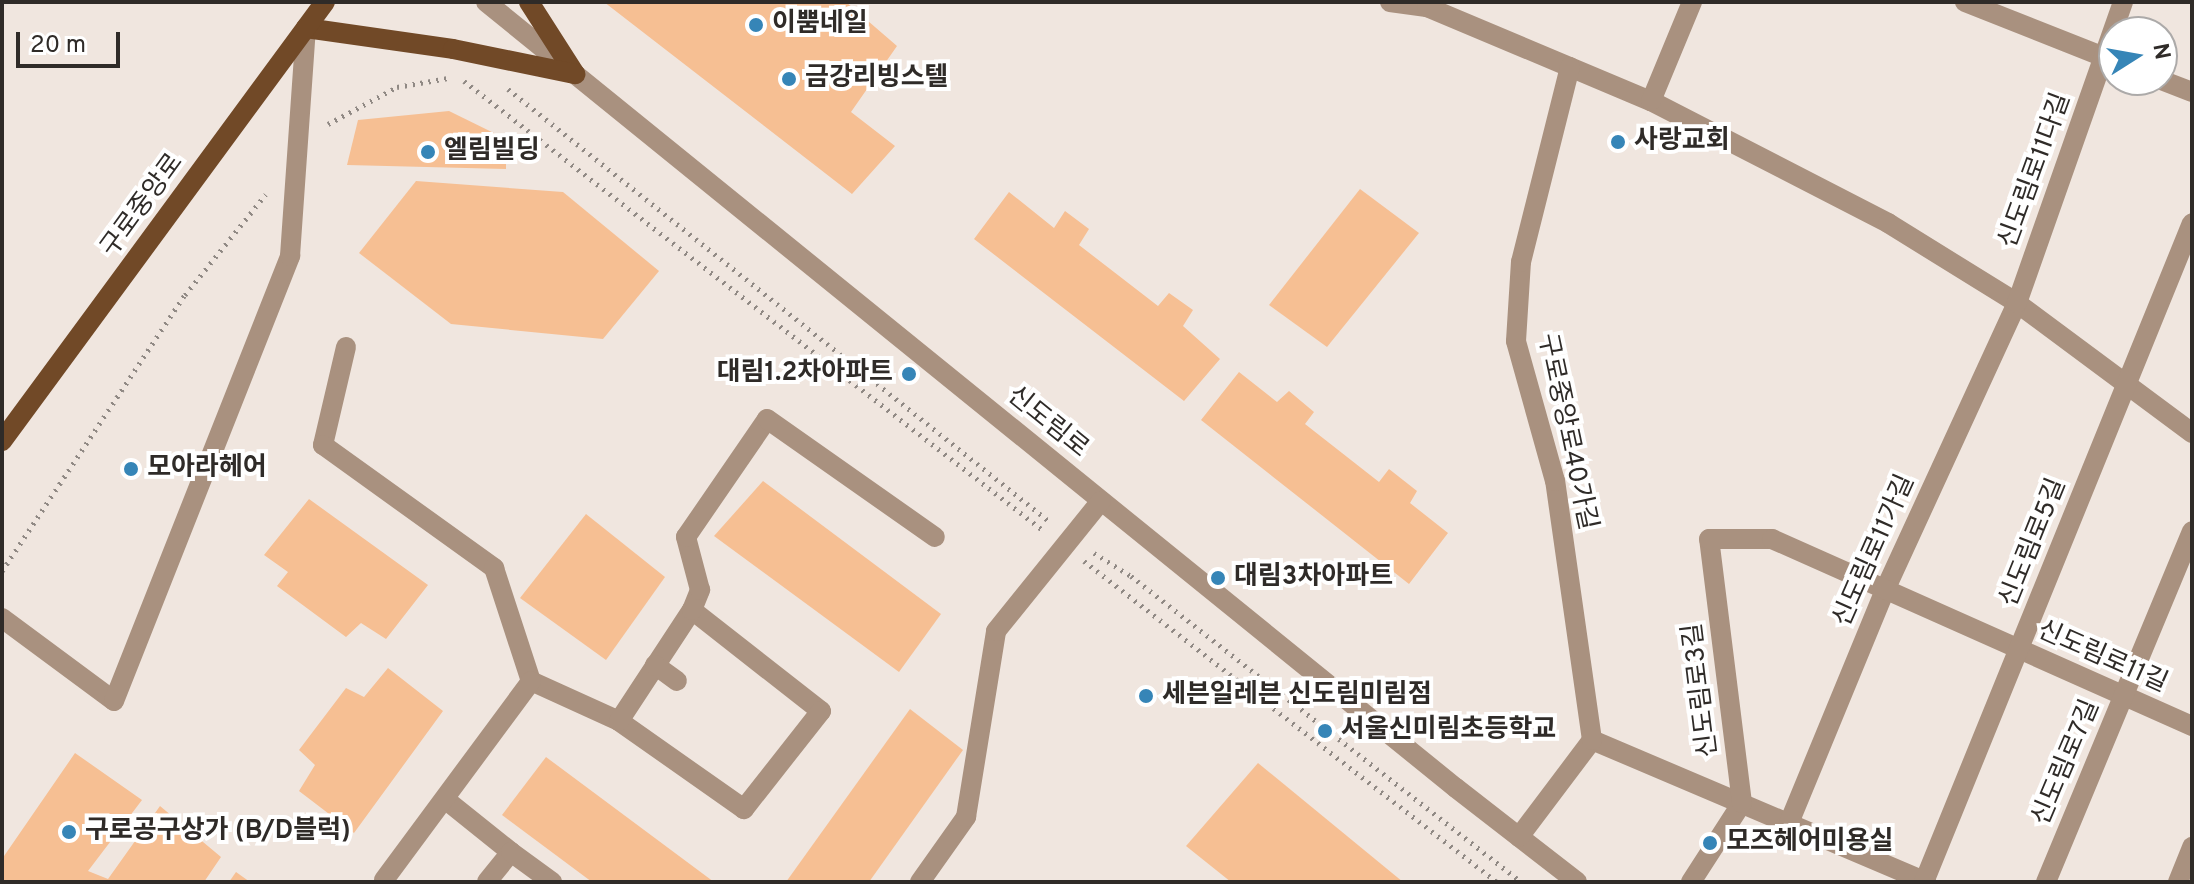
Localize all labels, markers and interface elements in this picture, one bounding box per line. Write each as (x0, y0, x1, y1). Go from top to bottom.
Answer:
place label: 이뿜네일 (772, 9, 868, 41)
scale bar (20, 16, 124, 66)
marker: 이뿜네일 (747, 16, 765, 34)
north arrow (2098, 16, 2178, 96)
text: 20 m (30, 31, 86, 61)
text: N (2145, 41, 2175, 62)
place label: 금강리빙스텔 (805, 63, 949, 95)
marker: 금강리빙스텔 (780, 70, 798, 88)
street label: 신도림로11다길 (1993, 89, 2079, 253)
place label: 사랑교회 (1634, 126, 1730, 158)
marker: 사랑교회 (1609, 133, 1627, 151)
place label: 엘림빌딩 (444, 136, 540, 168)
marker: 엘림빌딩 (419, 143, 437, 161)
street label: 구로중앙로 (95, 148, 191, 264)
street label: 구로중앙로40가길 (1530, 331, 1602, 533)
place label: 대림1.2차아파트 (717, 358, 893, 390)
marker: 대림1.2차아파트 (900, 365, 918, 383)
street label: 신도림로 (1000, 381, 1094, 465)
place label: 모아라헤어 (147, 453, 267, 485)
marker: 모아라헤어 (122, 460, 140, 478)
street label: 신도림로11가길 (1828, 470, 1922, 632)
street label: 신도림로5길 (1994, 474, 2074, 612)
place label: 대림3차아파트 (1234, 562, 1393, 594)
marker: 대림3차아파트 (1209, 569, 1227, 587)
street label: 신도림로11길 (2032, 615, 2172, 701)
street label: 신도림로3길 (1678, 621, 1726, 759)
place label: 세븐일레븐 신도림미림점 (1162, 680, 1432, 712)
marker: 세븐일레븐 신도림미림점 (1137, 687, 1155, 705)
street label: 신도림로7길 (2027, 696, 2107, 830)
place label: 서울신미림초등학교 (1341, 715, 1556, 747)
marker: 서울신미림초등학교 (1316, 722, 1334, 740)
place label: 구로공구상가 (B/D블럭) (85, 816, 351, 848)
marker: 구로공구상가 (B/D블럭) (60, 823, 78, 841)
place label: 모즈헤어미용실 (1726, 827, 1893, 859)
marker: 모즈헤어미용실 (1701, 834, 1719, 852)

